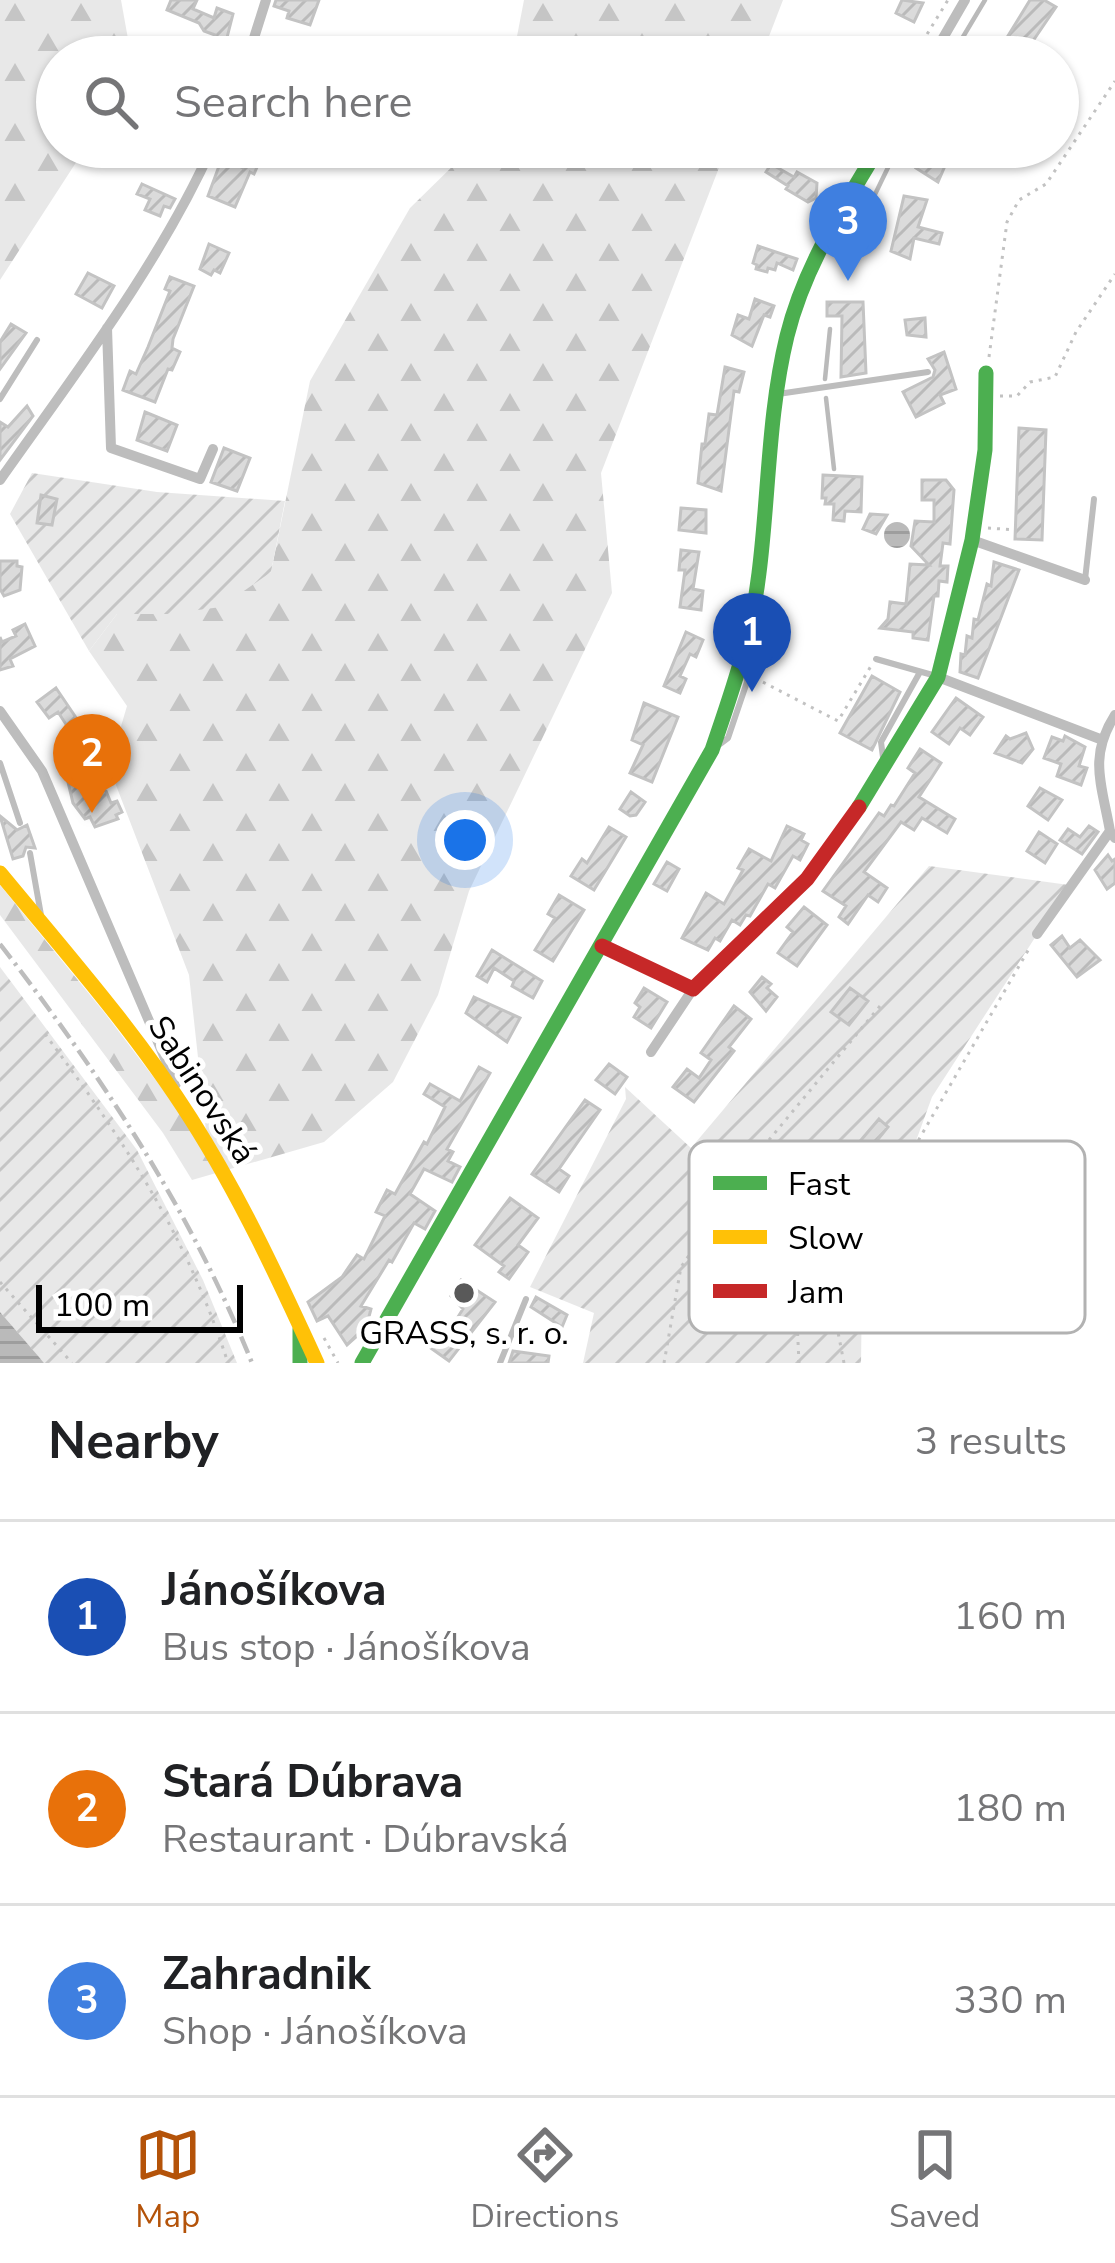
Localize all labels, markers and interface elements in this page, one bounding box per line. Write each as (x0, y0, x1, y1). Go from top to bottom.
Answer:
search box (36, 36, 1079, 168)
icon: search (78, 69, 144, 135)
text: Search here (174, 72, 413, 133)
pin: 3 (809, 182, 887, 281)
pin: 1 (713, 593, 791, 692)
pin: 2 (53, 714, 131, 813)
your location (435, 810, 495, 870)
street label: Sabinovská (137, 1007, 266, 1172)
legend (689, 1141, 1085, 1333)
text: Fast (788, 1162, 851, 1207)
text: Slow (788, 1216, 864, 1261)
text: Jam (787, 1270, 844, 1315)
scale bar (36, 1279, 243, 1332)
marker: GRASS, s. r. o. (451, 1280, 477, 1306)
text: 100 m (54, 1283, 150, 1328)
place label: GRASS, s. r. o. (359, 1311, 569, 1356)
text: Nearby (48, 1406, 219, 1476)
text: 3 results (915, 1415, 1067, 1468)
text: Jánošíkova (162, 1560, 387, 1621)
text: 1 (75, 1590, 99, 1643)
text: 160 m (953, 1590, 1067, 1643)
text: Bus stop · Jánošíkova (162, 1621, 531, 1674)
text: Stará Dúbrava (162, 1752, 463, 1813)
text: 2 (75, 1782, 99, 1835)
text: 180 m (953, 1782, 1067, 1835)
text: Restaurant · Dúbravská (162, 1813, 569, 1866)
text: Zahradnik (162, 1944, 371, 2005)
text: 3 (75, 1974, 99, 2027)
text: 330 m (953, 1974, 1067, 2027)
text: Shop · Jánošíkova (162, 2005, 468, 2058)
tab: Map (135, 2122, 201, 2239)
tab: Directions (471, 2122, 619, 2239)
tab: Saved (889, 2122, 980, 2239)

